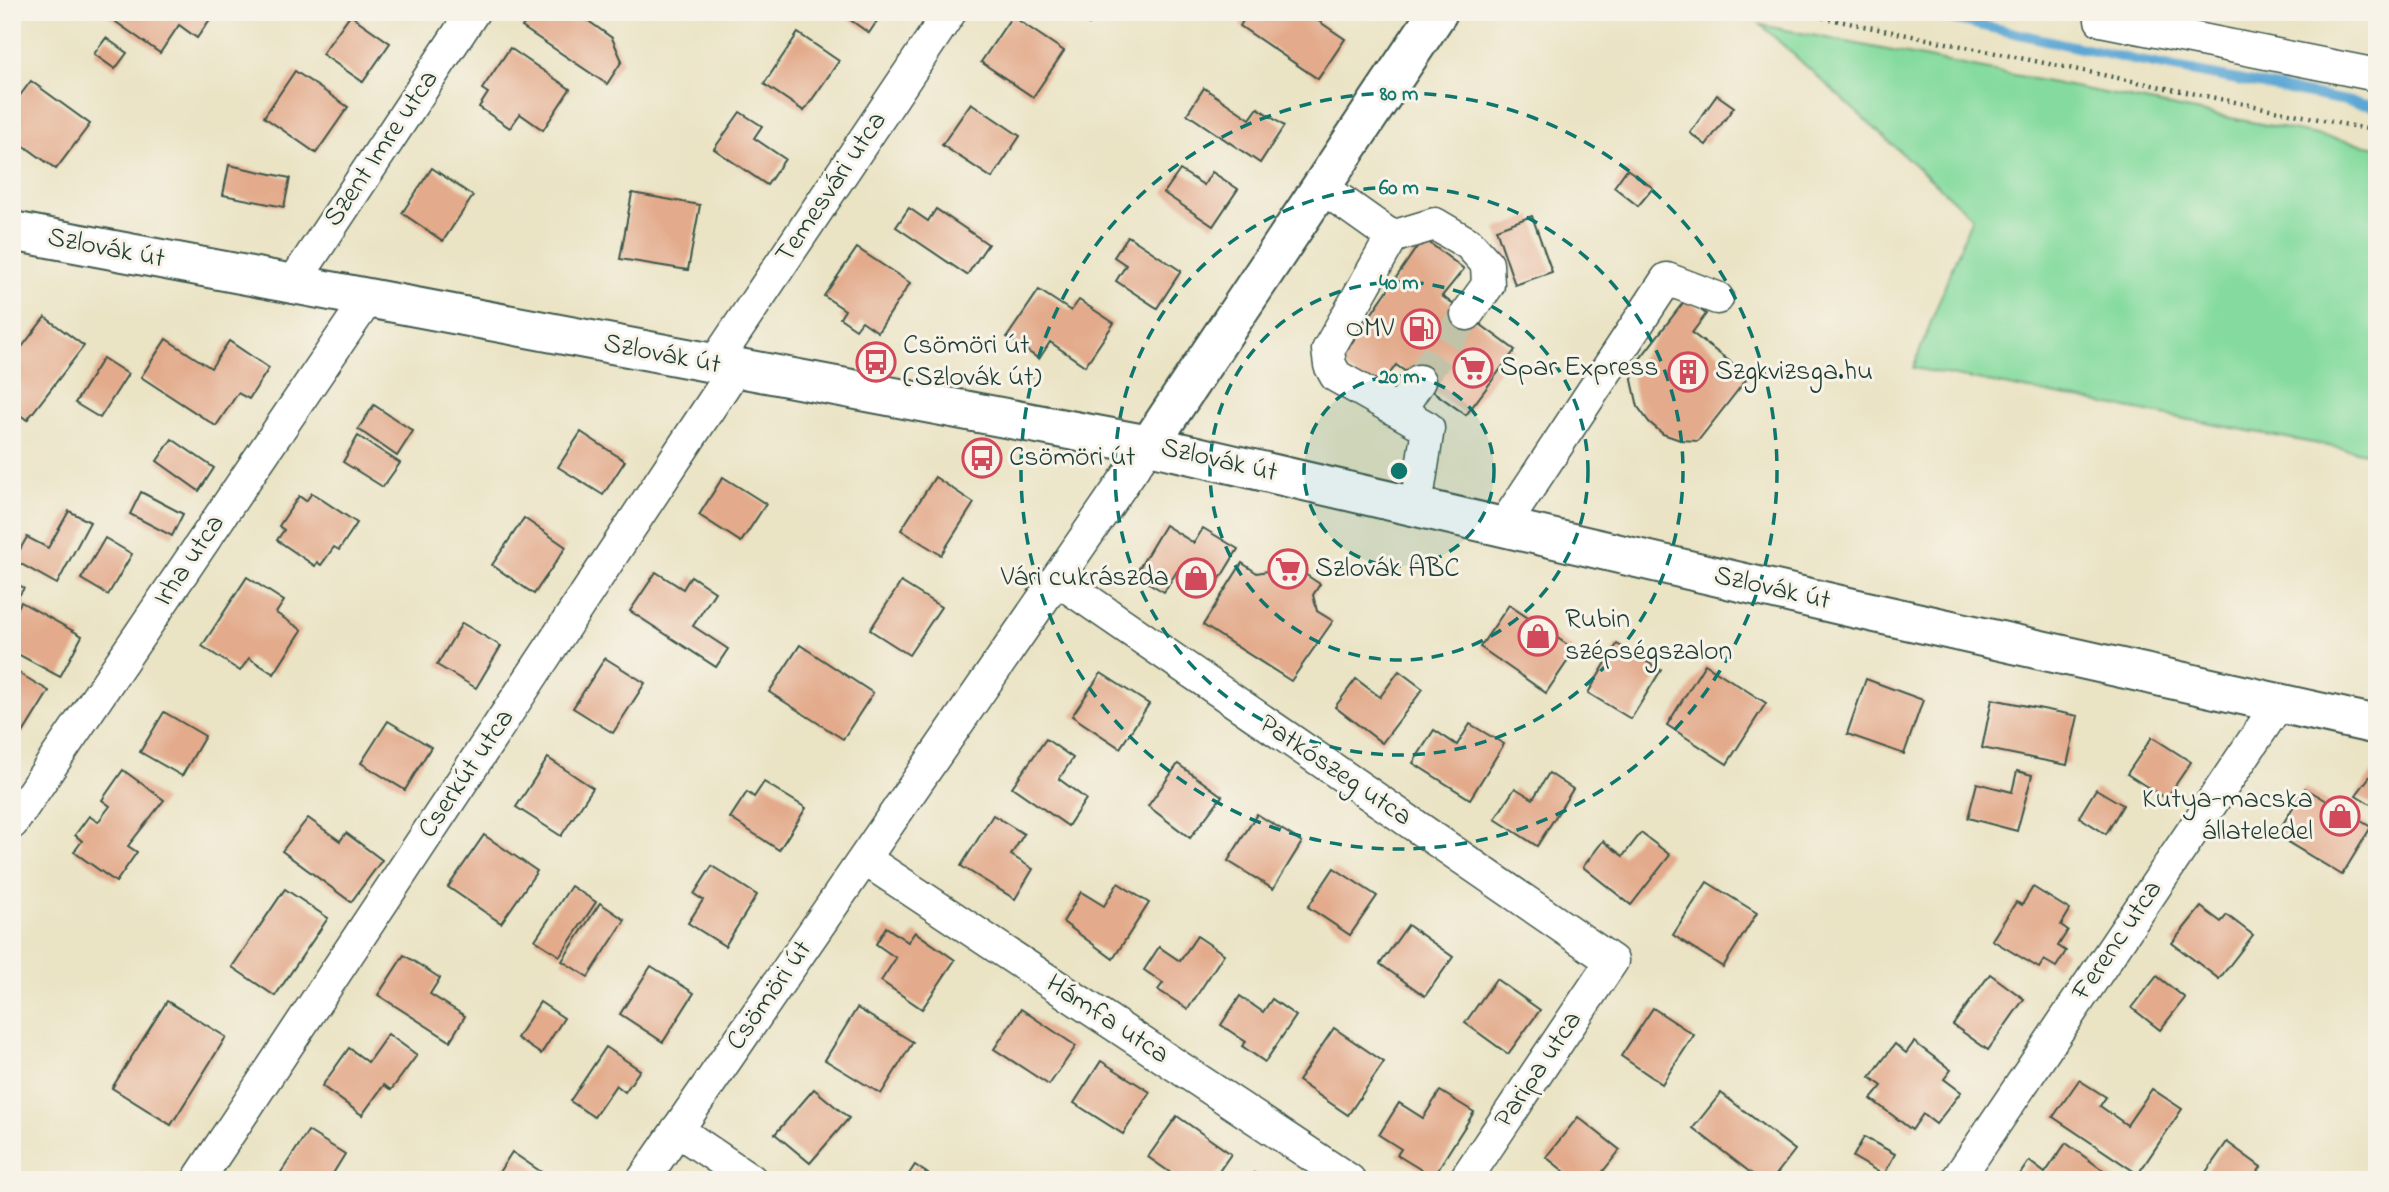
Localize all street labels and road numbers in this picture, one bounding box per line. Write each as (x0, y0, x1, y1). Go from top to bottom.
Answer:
street label: Szent Imre utca (314, 62, 450, 236)
street label: Temesvári utca (766, 104, 898, 272)
street label: Szlovák út (44, 218, 168, 280)
street label: Szlovák út (600, 324, 724, 386)
street label: Szlovák út (1157, 428, 1281, 494)
street label: Irha utca (144, 507, 236, 615)
street label: Szlovák út (1710, 556, 1834, 622)
street label: Cserkút utca (409, 701, 525, 847)
street label: Patkószeg utca (1250, 705, 1420, 837)
street label: Ferenc utca (2062, 872, 2174, 1011)
street label: Csömöri út (717, 932, 823, 1060)
street label: Hámfa utca (1037, 965, 1177, 1075)
street label: Paripa utca (1485, 1003, 1593, 1137)

